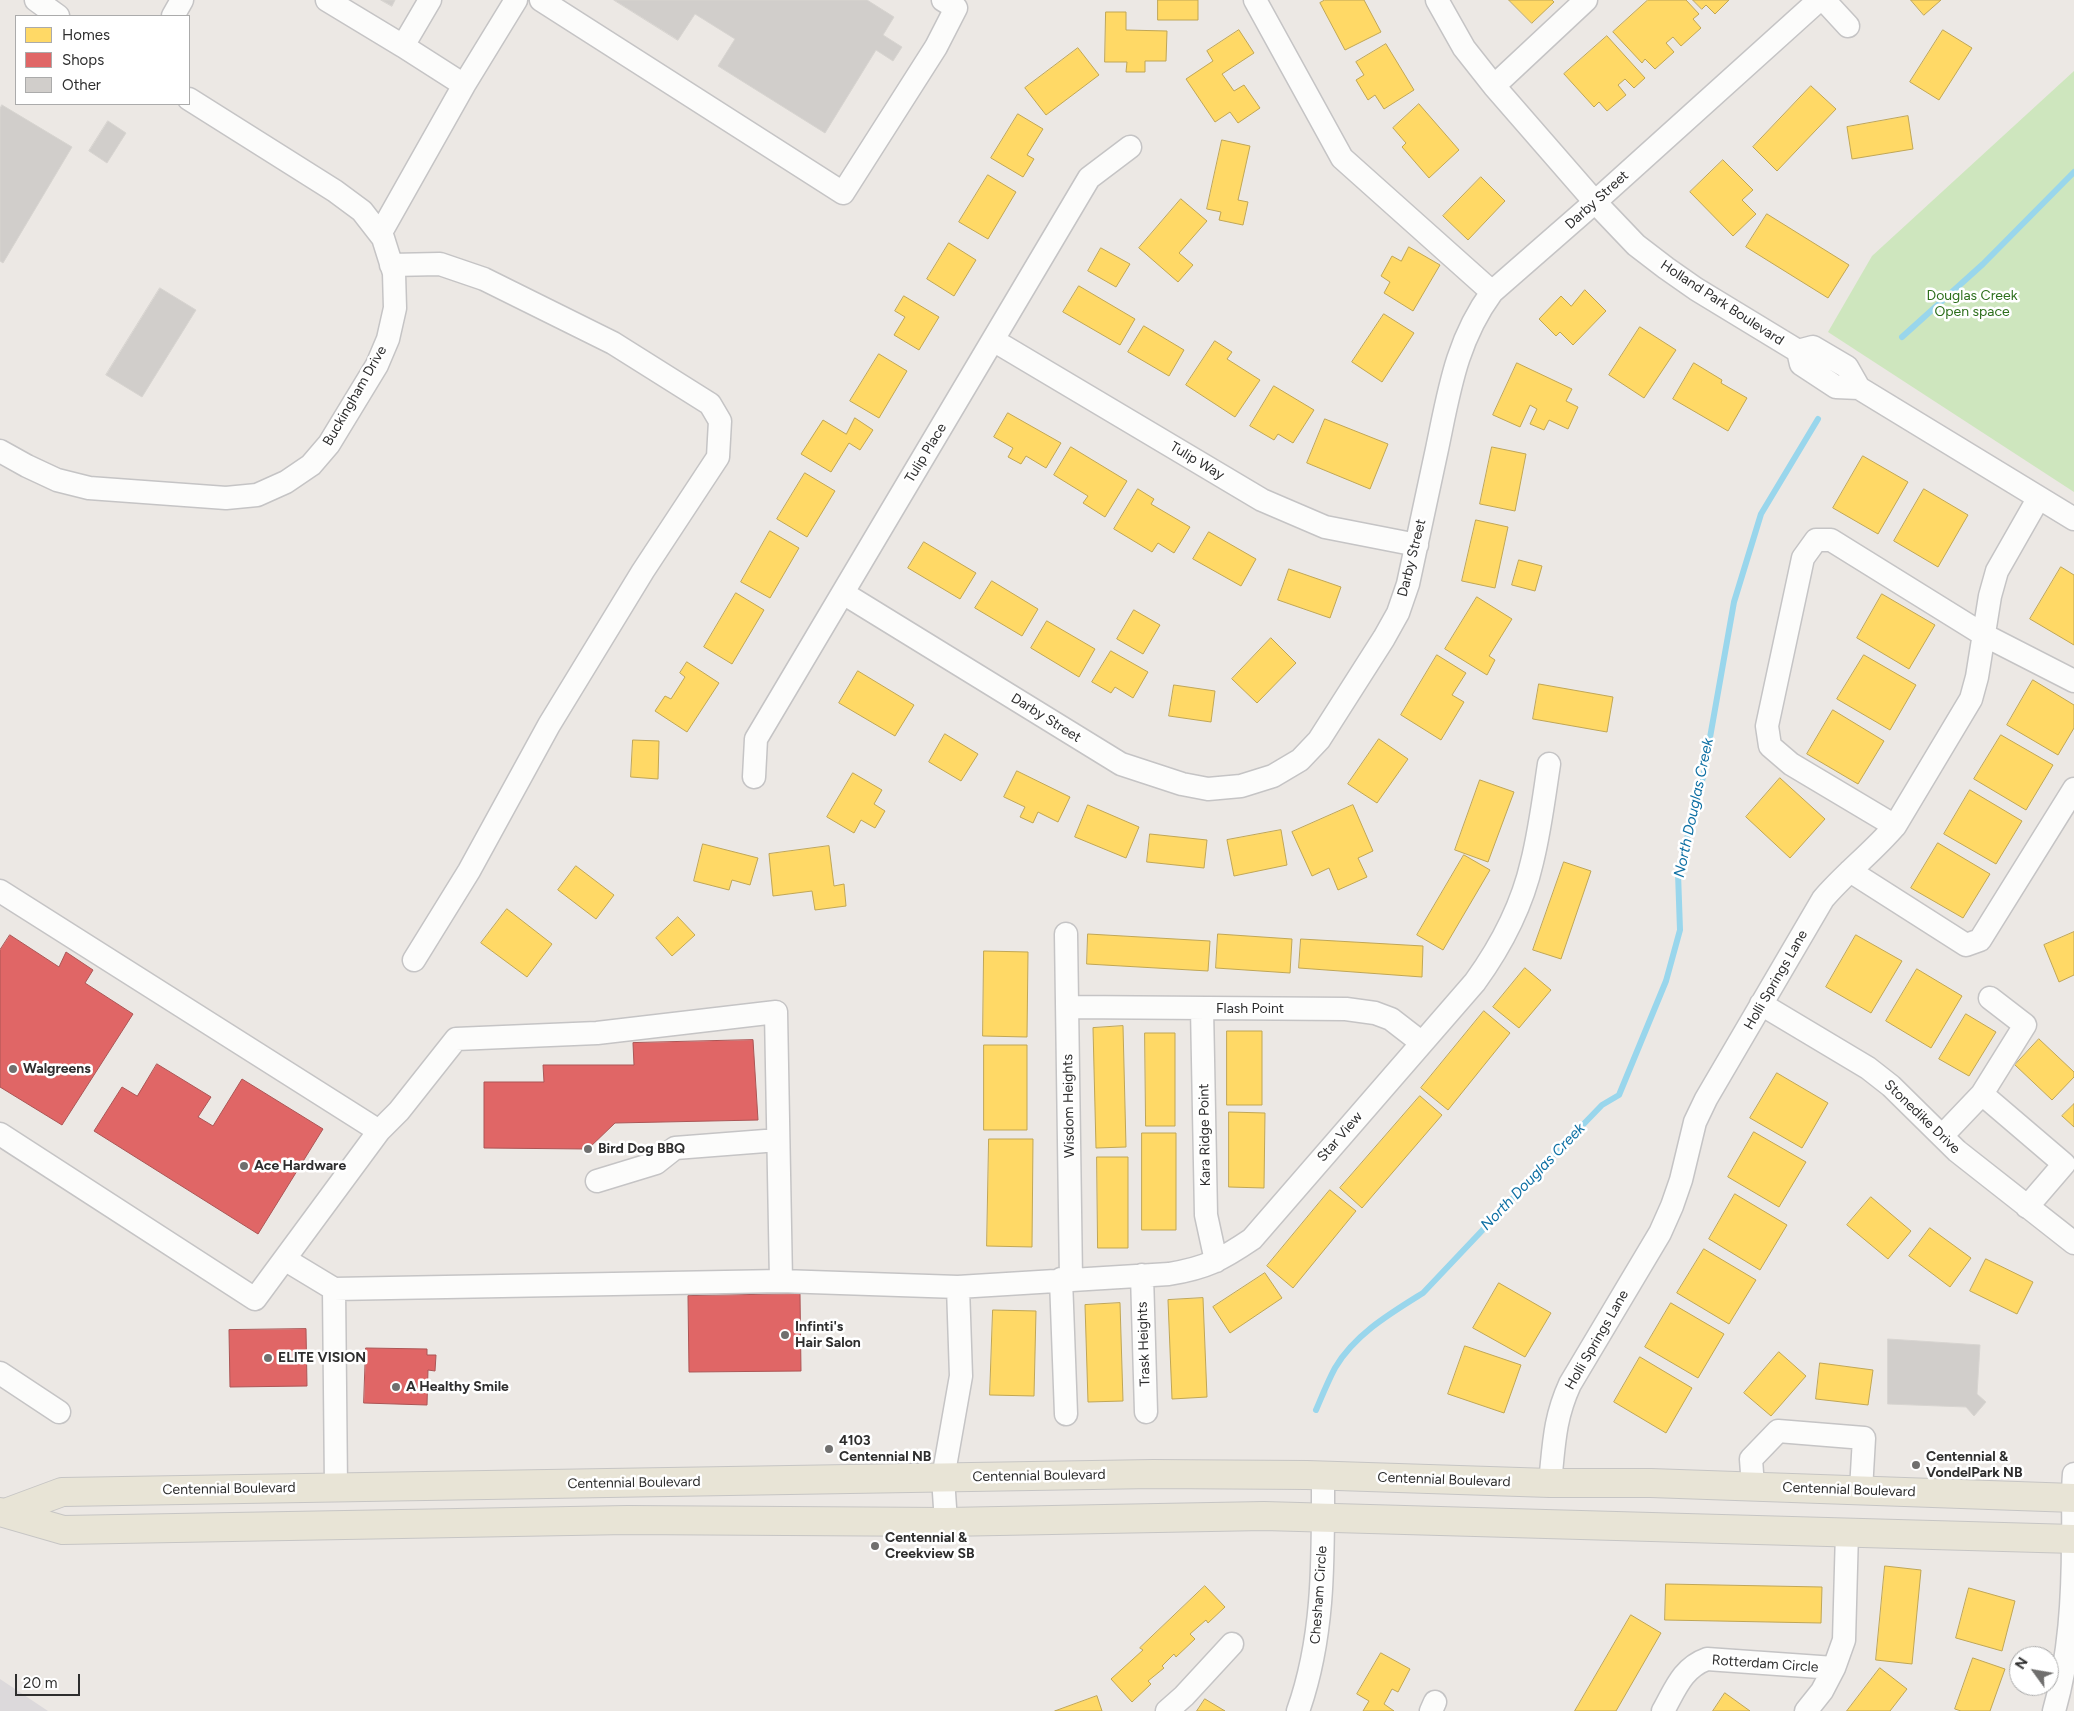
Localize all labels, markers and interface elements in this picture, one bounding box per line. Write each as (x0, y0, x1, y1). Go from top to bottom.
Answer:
legend (15, 15, 190, 105)
text: Homes (62, 26, 110, 44)
text: Shops (62, 51, 104, 69)
text: Other (62, 76, 101, 94)
street label: Darby Street (1562, 167, 1632, 233)
street label: Holland Park Boulevard (1657, 257, 1787, 349)
park label: Douglas Creek Open space (1927, 288, 2017, 321)
street label: Buckingham Drive (320, 343, 390, 449)
street label: Tulip Place (902, 420, 950, 486)
street label: Tulip Way (1167, 438, 1227, 484)
street label: Darby Street (1394, 517, 1430, 599)
street label: Darby Street (1008, 690, 1084, 746)
water label: North Douglas Creek (1670, 737, 1718, 879)
street label: Holli Springs Lane (1741, 927, 1811, 1033)
street label: Flash Point (1216, 1001, 1284, 1017)
street label: Wisdom Heights (1060, 1054, 1078, 1158)
place label: Walgreens (23, 1061, 91, 1077)
marker: Walgreens (7, 1063, 19, 1075)
street label: Stonedike Drive (1881, 1077, 1963, 1157)
street label: Kara Ridge Point (1196, 1083, 1214, 1187)
street label: Star View (1314, 1109, 1366, 1165)
water label: North Douglas Creek (1477, 1120, 1589, 1234)
place label: Bird Dog BBQ (598, 1141, 685, 1157)
marker: Bird Dog BBQ (582, 1143, 594, 1155)
place label: Ace Hardware (254, 1158, 346, 1174)
marker: Ace Hardware (238, 1160, 250, 1172)
street label: Holli Springs Lane (1562, 1287, 1632, 1393)
street label: Trask Heights (1134, 1301, 1154, 1387)
place label: Infinti's Hair Salon (795, 1319, 861, 1351)
marker: Infinti's Hair Salon (779, 1329, 791, 1341)
place label: ELITE VISION (278, 1350, 366, 1366)
marker: ELITE VISION (262, 1352, 274, 1364)
place label: A Healthy Smile (406, 1379, 509, 1395)
marker: A Healthy Smile (390, 1381, 402, 1393)
place label: 4103 Centennial NB (839, 1433, 931, 1465)
marker: 4103 Centennial NB (823, 1443, 835, 1455)
place label: Centennial & VondelPark NB (1926, 1449, 2022, 1481)
marker: Centennial & VondelPark NB (1910, 1459, 1922, 1471)
street label: Centennial Boulevard (972, 1466, 1106, 1486)
street label: Centennial Boulevard (1377, 1469, 1511, 1491)
street label: Centennial Boulevard (567, 1473, 701, 1493)
street label: Centennial Boulevard (162, 1479, 296, 1499)
street label: Centennial Boulevard (1782, 1479, 1916, 1501)
place label: Centennial & Creekview SB (885, 1530, 974, 1562)
marker: Centennial & Creekview SB (869, 1540, 881, 1552)
street label: Chesham Circle (1307, 1545, 1331, 1645)
north arrow (2009, 1646, 2059, 1696)
street label: Rotterdam Circle (1711, 1652, 1819, 1676)
text: N (2012, 1654, 2032, 1672)
scale bar (18, 1664, 82, 1696)
text: 20 m (23, 1674, 57, 1692)

